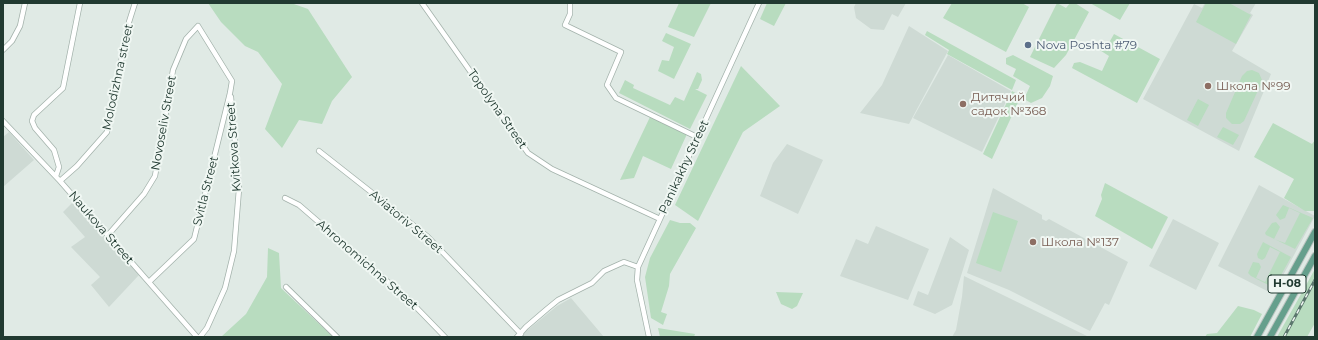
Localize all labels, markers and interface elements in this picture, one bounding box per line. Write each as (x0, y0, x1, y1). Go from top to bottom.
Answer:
street label: Molodizhna street (100, 22, 136, 132)
place label: Nova Poshta #79 (1036, 38, 1137, 52)
marker: Nova Poshta #79 (1023, 40, 1033, 50)
street label: Topolyna Street (464, 66, 530, 152)
street label: Novoseliv Street (149, 74, 179, 172)
place label: Школа №99 (1216, 79, 1291, 93)
marker: Школа №99 (1203, 81, 1213, 91)
place label: Дитячий садок №368 (971, 90, 1046, 118)
marker: Дитячий садок №368 (958, 99, 968, 109)
street label: Kvitkova Street (224, 102, 244, 192)
street label: Panikakhy Street (656, 118, 712, 216)
street label: Svitla Street (190, 155, 222, 227)
street label: Aviatoriv Street (366, 187, 446, 257)
street label: Naukova Street (65, 189, 137, 267)
street label: Ahronomichna Street (313, 217, 421, 313)
place label: Школа №137 (1041, 235, 1119, 249)
marker: Школа №137 (1028, 237, 1038, 247)
road number: Н-08 (1268, 275, 1306, 293)

